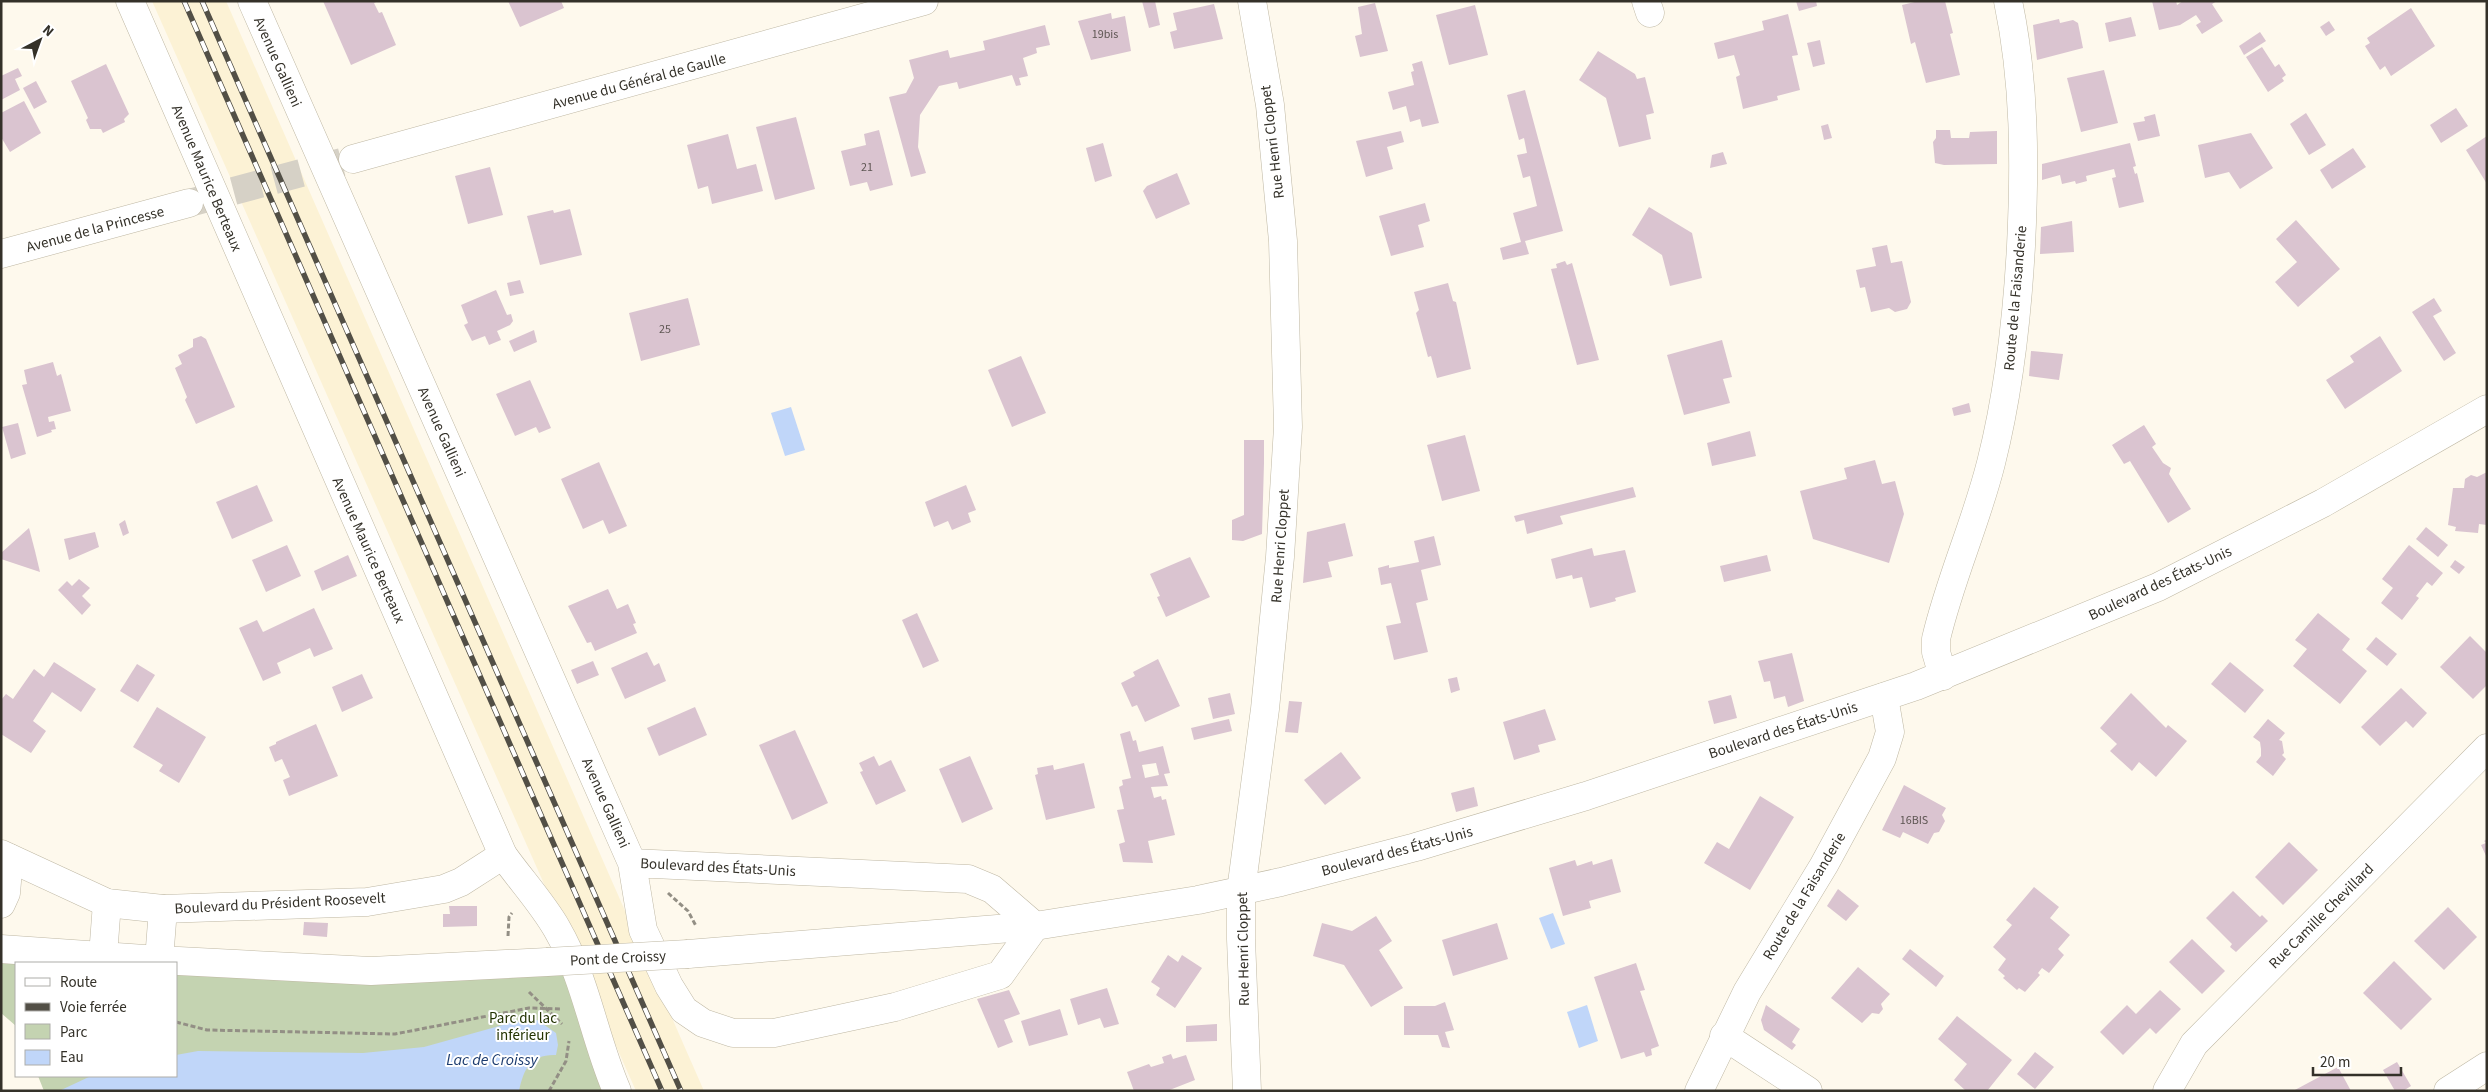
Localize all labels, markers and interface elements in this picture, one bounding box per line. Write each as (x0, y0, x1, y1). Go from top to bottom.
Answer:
street label: Avenue Gallieni (248, 14, 307, 111)
north arrow (15, 15, 65, 65)
text: N (38, 20, 58, 42)
house number: 19bis (1092, 26, 1118, 43)
street label: Avenue du Général de Gaulle (550, 48, 728, 115)
street label: Rue Henri Cloppet (1255, 84, 1290, 200)
street label: Avenue Maurice Berteaux (166, 102, 247, 255)
house number: 21 (861, 159, 873, 176)
street label: Avenue de la Princesse (24, 201, 166, 258)
street label: Route de la Faisanderie (1999, 225, 2032, 371)
house number: 25 (659, 321, 671, 338)
street label: Avenue Gallieni (412, 384, 471, 481)
street label: Avenue Maurice Berteaux (327, 474, 410, 627)
street label: Rue Henri Cloppet (1266, 488, 1295, 604)
street label: Boulevard des États-Unis (2085, 541, 2235, 626)
street label: Boulevard des États-Unis (1706, 696, 1860, 765)
street label: Avenue Gallieni (576, 755, 635, 852)
house number: 16BIS (1900, 812, 1928, 829)
street label: Boulevard des États-Unis (1319, 821, 1475, 882)
street label: Route de la Faisanderie (1758, 829, 1851, 964)
street label: Boulevard des États-Unis (640, 853, 796, 882)
street label: Rue Camille Chevillard (2264, 859, 2379, 974)
street label: Boulevard du Président Roosevelt (174, 887, 386, 920)
street label: Rue Henri Cloppet (1232, 892, 1255, 1006)
street label: Pont de Croissy (569, 945, 667, 972)
legend (15, 962, 178, 1077)
text: Route (60, 972, 97, 993)
text: Voie ferrée (60, 997, 127, 1018)
park label: Parc du lac inférieur (489, 1008, 557, 1046)
text: Parc (60, 1022, 87, 1043)
scale bar (2313, 1044, 2400, 1076)
text: Eau (60, 1047, 84, 1068)
water label: Lac de Croissy (446, 1049, 539, 1071)
text: 20 m (2320, 1052, 2350, 1073)

